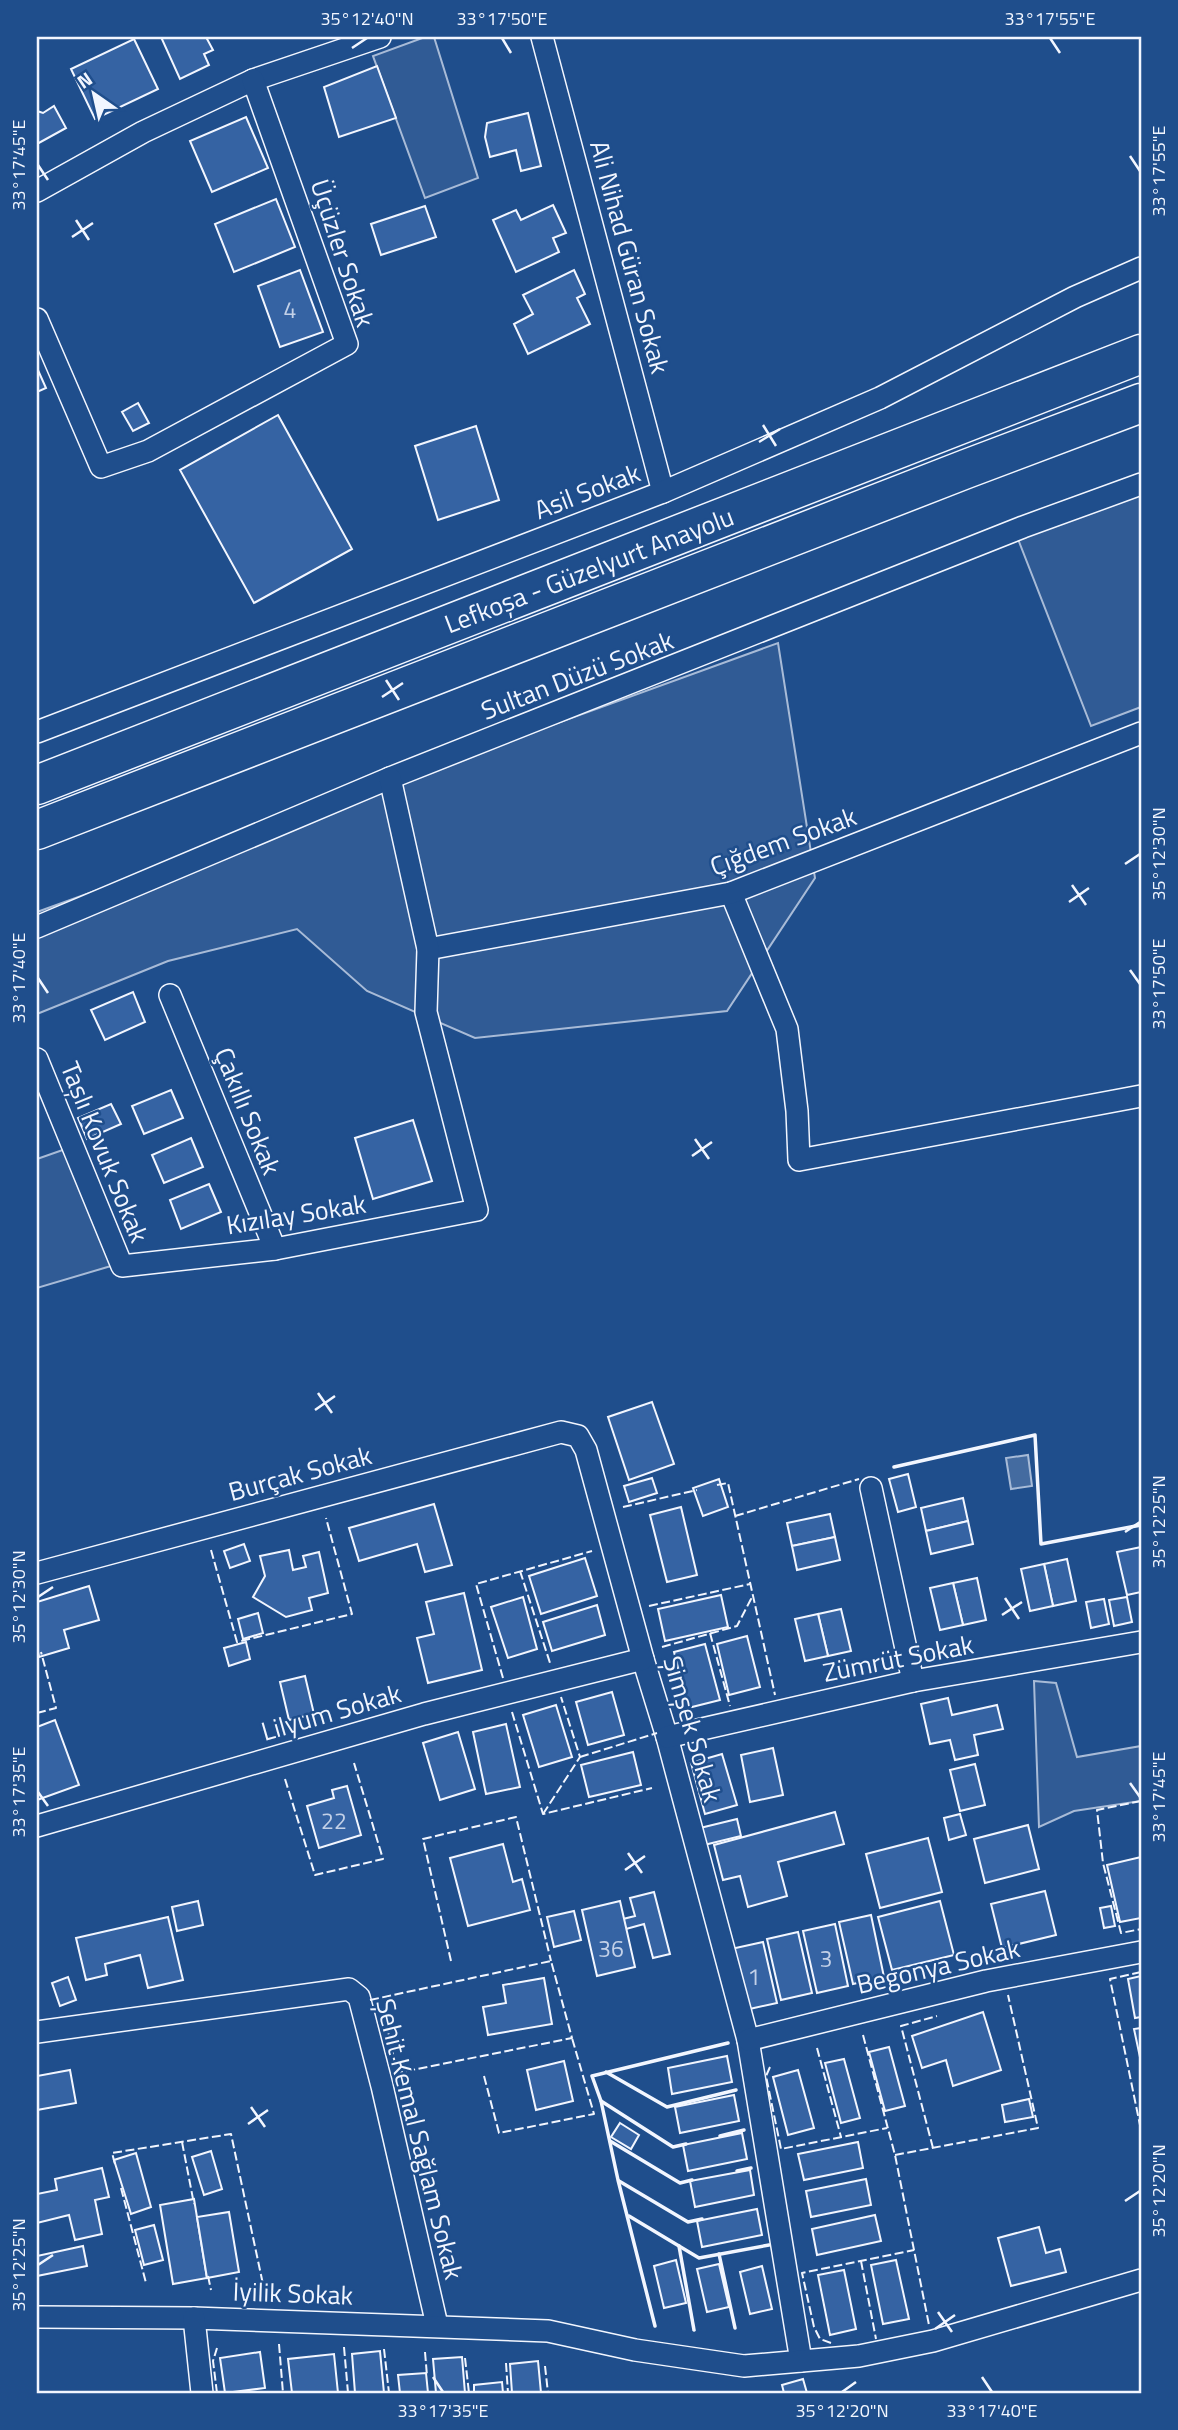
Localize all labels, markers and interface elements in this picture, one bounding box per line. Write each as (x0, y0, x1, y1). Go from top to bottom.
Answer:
text: 35°12'40"N (320, 5, 414, 32)
text: 33°17'50"E (457, 5, 548, 32)
text: 33°17'55"E (1005, 5, 1096, 32)
north arrow (60, 60, 130, 130)
text: N (71, 64, 98, 95)
text: 33°17'45"E (5, 119, 32, 210)
text: 33°17'55"E (1145, 125, 1172, 216)
street label: Ali Nihad Güran Sokak (580, 136, 680, 378)
street label: Üçüzler Sokak (301, 174, 385, 332)
house number: 4 (284, 292, 296, 327)
street label: Asil Sokak (528, 453, 646, 529)
street label: Lefkoşa - Güzelyurt Anayolu (439, 497, 739, 643)
street label: Sultan Düzü Sokak (475, 620, 679, 730)
street label: Çığdem Sokak (704, 796, 862, 886)
text: 35°12'30"N (1145, 807, 1172, 901)
text: 33°17'40"E (5, 932, 32, 1023)
text: 33°17'50"E (1145, 938, 1172, 1029)
street label: Çakıllı Sokak (205, 1041, 291, 1181)
street label: Taşlı Kovuk Sokak (51, 1056, 159, 1248)
street label: Kızılay Sokak (223, 1184, 369, 1244)
street label: Burçak Sokak (224, 1435, 376, 1511)
text: 35°12'25"N (1145, 1475, 1172, 1569)
text: 35°12'30"N (5, 1550, 32, 1644)
street label: Zümrüt Sokak (819, 1624, 977, 1692)
street label: Şimşek Sokak (654, 1651, 732, 1807)
street label: Lilyum Sokak (257, 1673, 405, 1751)
text: 33°17'35"E (5, 1746, 32, 1837)
text: 33°17'45"E (1145, 1751, 1172, 1842)
house number: 22 (321, 1803, 347, 1838)
street label: Begonya Sokak (852, 1928, 1024, 2004)
house number: 36 (598, 1931, 624, 1966)
house number: 3 (820, 1941, 832, 1976)
house number: 1 (748, 1959, 760, 1994)
street label: Şehit Kemal Sağlam Sokak (366, 1994, 474, 2284)
text: 35°12'20"N (1145, 2144, 1172, 2238)
text: 35°12'25"N (5, 2218, 32, 2312)
street label: İyilik Sokak (232, 2271, 354, 2315)
text: 33°17'35"E (398, 2397, 489, 2424)
text: 35°12'20"N (795, 2397, 889, 2424)
text: 33°17'40"E (947, 2397, 1038, 2424)

